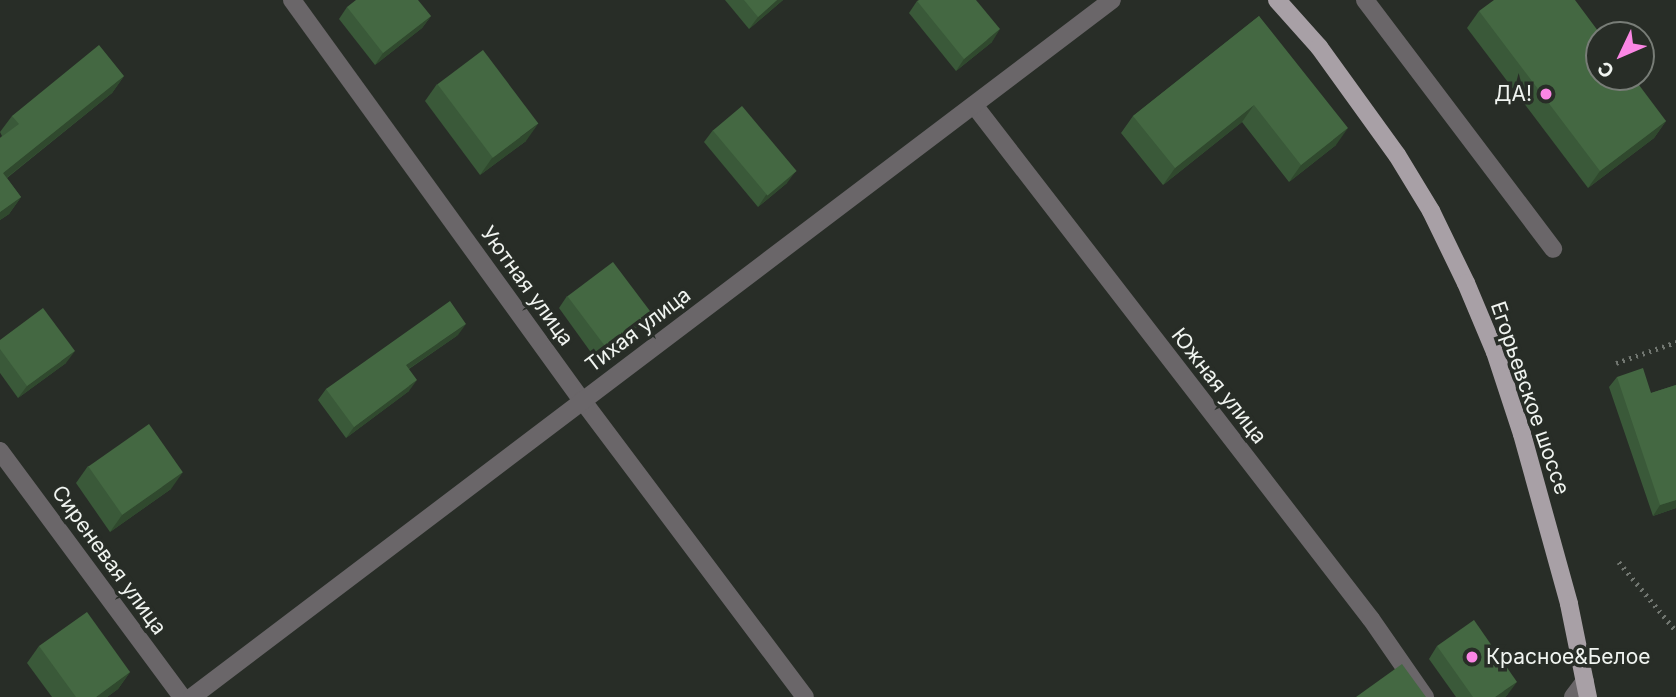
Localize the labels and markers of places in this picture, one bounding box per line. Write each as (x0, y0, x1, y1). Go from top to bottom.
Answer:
place label: ДА! (1494, 81, 1532, 107)
marker: ДА! (1538, 86, 1554, 102)
place label: Красное&Белое (1486, 644, 1650, 670)
marker: Красное&Белое (1464, 649, 1480, 665)

